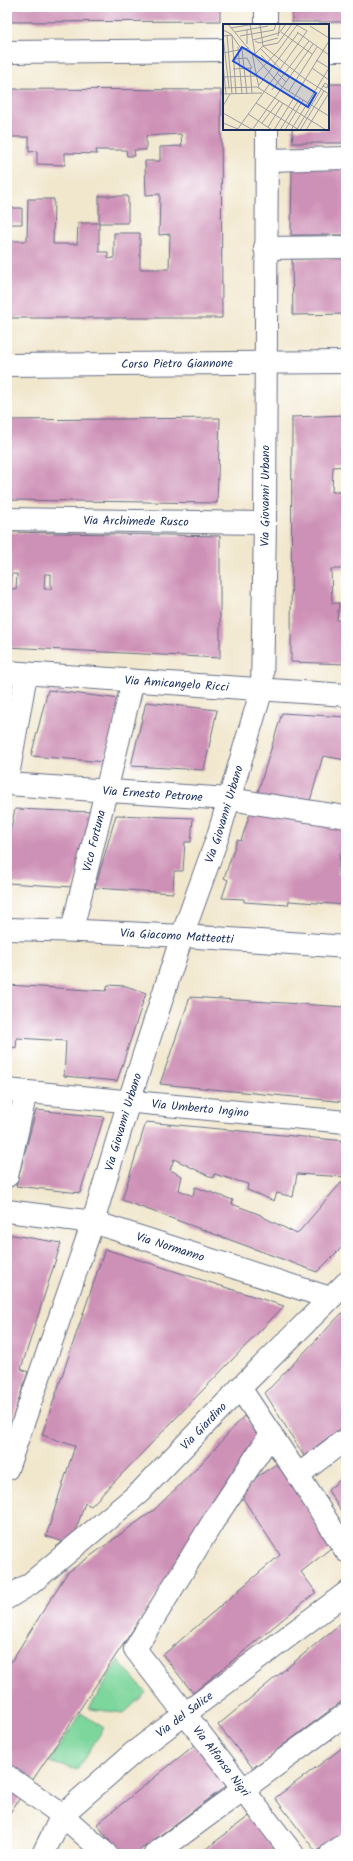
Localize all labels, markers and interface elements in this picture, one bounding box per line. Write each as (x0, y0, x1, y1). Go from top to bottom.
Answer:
inset map (223, 24, 329, 130)
street label: Corso Pietro Giannone (121, 353, 233, 373)
street label: Via Giovanni Urbano (255, 445, 275, 547)
street label: Via Archimede Rusco (83, 511, 189, 531)
street label: Via Amicangelo Ricci (124, 670, 231, 697)
street label: Via Giovanni Urbano (200, 763, 248, 866)
street label: Via Ernesto Petrone (102, 781, 204, 807)
street label: Vico Fortuna (77, 807, 111, 874)
street label: Via Giacomo Matteotti (120, 923, 235, 949)
street label: Via Giovanni Urbano (99, 1071, 147, 1173)
street label: Via Umberto Ingino (151, 1094, 250, 1122)
street label: Via Normanno (134, 1227, 207, 1267)
street label: Via Giardino (176, 1398, 231, 1454)
street label: Via del Salice (152, 1686, 218, 1742)
street label: Via Alfonso Nigri (188, 1722, 256, 1802)

